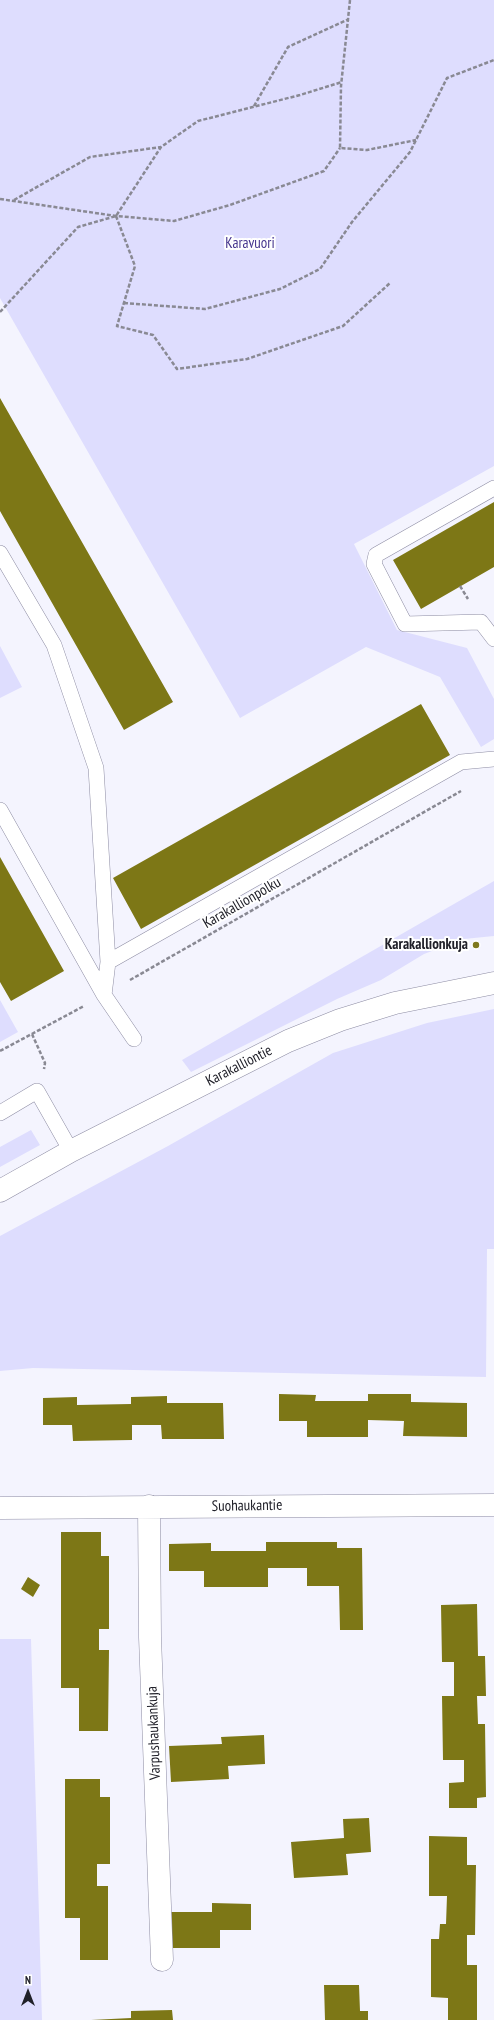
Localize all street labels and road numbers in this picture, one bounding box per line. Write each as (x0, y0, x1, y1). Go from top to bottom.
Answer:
street label: Karakallionpolku (200, 873, 284, 933)
street label: Karakalliontie (203, 1042, 275, 1090)
street label: Suohaukantie (212, 1496, 282, 1516)
street label: Varpushaukankuja (143, 1686, 165, 1780)

